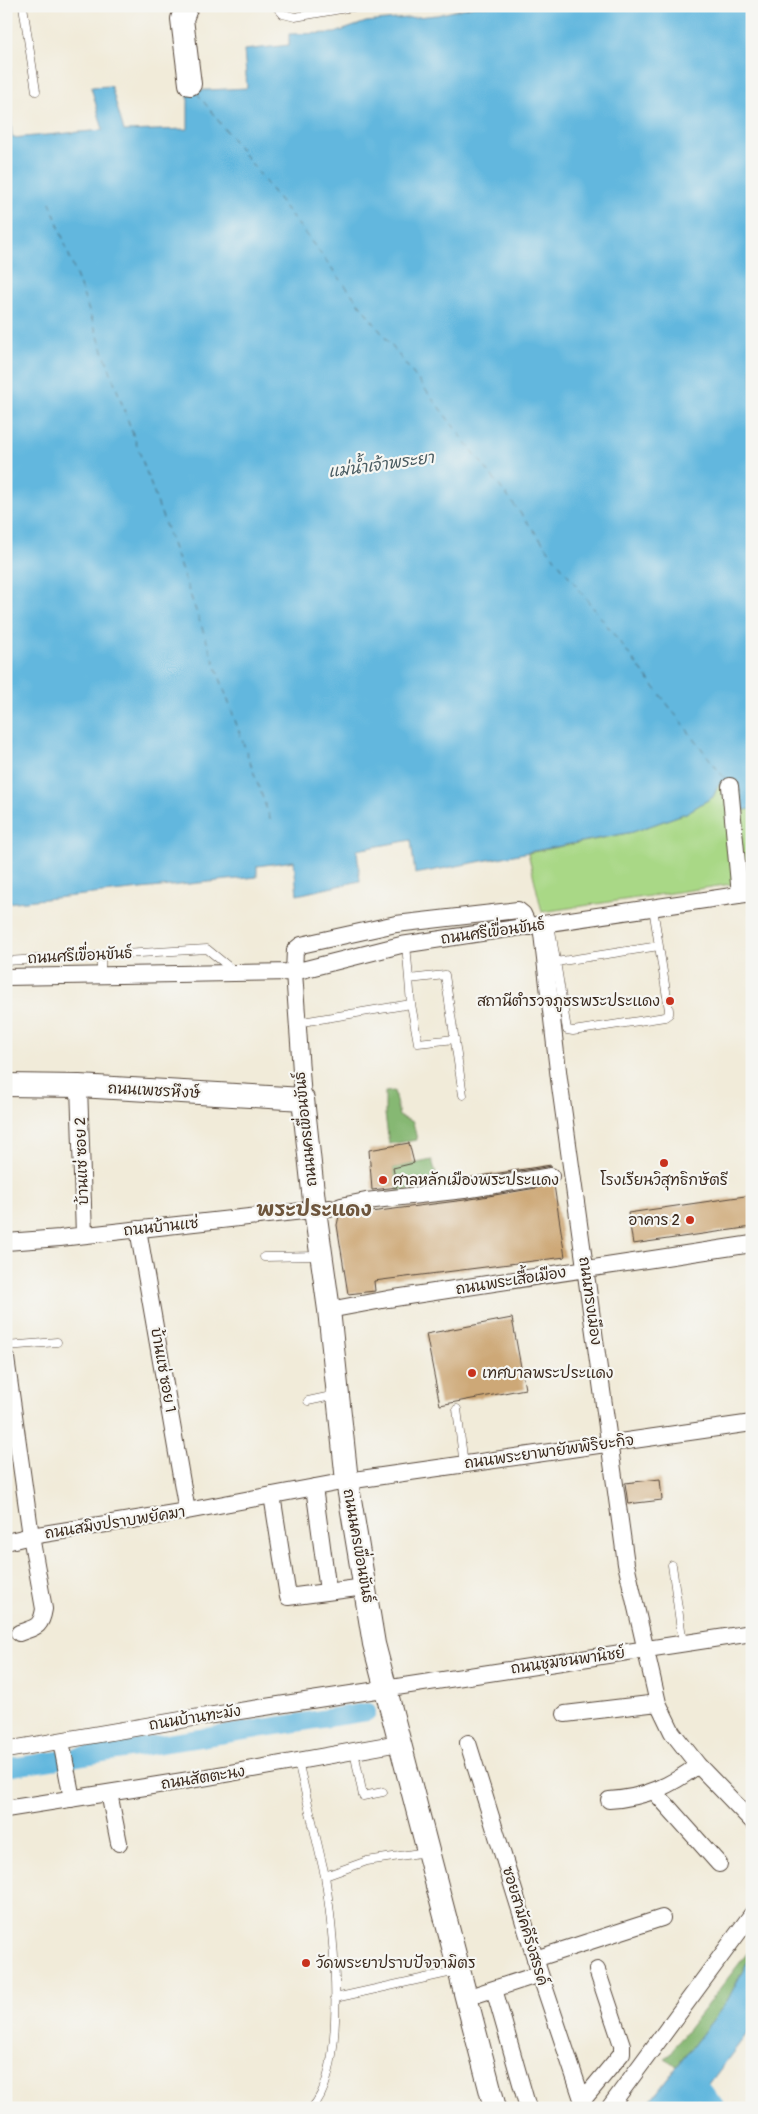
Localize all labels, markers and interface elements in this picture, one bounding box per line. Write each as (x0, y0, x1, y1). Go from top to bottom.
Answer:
water label: แม่น้ำเจ้าพระยา (326, 443, 436, 482)
street label: ถนนศรีเขื่อนขันธ์ (439, 910, 546, 949)
street label: ถนนศรีเขื่อนขันธ์ (27, 939, 133, 968)
place label: สถานีตำรวจภูธรพระประแดง (477, 992, 660, 1012)
marker: สถานีตำรวจภูธรพระประแดง (664, 995, 676, 1007)
street label: ถนนนครเขื่อนขันธ์ (286, 1070, 322, 1188)
street label: ถนนเพชรหึงษ์ (107, 1078, 202, 1103)
street label: บ้านแซ่ ซอย 2 (70, 1117, 93, 1205)
marker: โรงเรียนวิสุทธิกษัตรี (658, 1157, 670, 1169)
place label: โรงเรียนวิสุทธิกษัตรี (600, 1170, 728, 1191)
place label: ศาลหลักเมืองพระประแดง (393, 1171, 559, 1190)
marker: ศาลหลักเมืองพระประแดง (377, 1174, 389, 1186)
district label: พระประแดง (256, 1197, 372, 1222)
place label: อาคาร 2 (628, 1211, 680, 1230)
street label: ถนนบ้านแซ่ (122, 1213, 199, 1240)
marker: อาคาร 2 (684, 1214, 696, 1226)
street label: ถนนทรงเมือง (574, 1256, 606, 1346)
street label: ถนนพระเสื้อเมือง (454, 1258, 568, 1299)
street label: บ้านแซ่ ซอย 1 (146, 1326, 181, 1414)
place label: เทศบาลพระประแดง (482, 1364, 614, 1383)
marker: เทศบาลพระประแดง (466, 1367, 478, 1379)
street label: ถนนพระยาพายัพพิริยะกิจ (463, 1431, 635, 1473)
street label: ถนนนครเขื่อนขันธ์ (339, 1486, 382, 1605)
street label: ถนนสมิงปราบพยัคฆา (43, 1503, 187, 1543)
street label: ถนนชุมชนพานิชย์ (509, 1643, 627, 1679)
street label: ถนนบ้านทะมัง (147, 1700, 242, 1735)
street label: ถนนสัตตะนง (160, 1762, 246, 1794)
street label: ซอยสามัคคีรังสรรค์ (498, 1864, 553, 1988)
place label: วัดพระยาปราบปัจจามิตร (316, 1954, 476, 1973)
marker: วัดพระยาปราบปัจจามิตร (300, 1957, 312, 1969)

